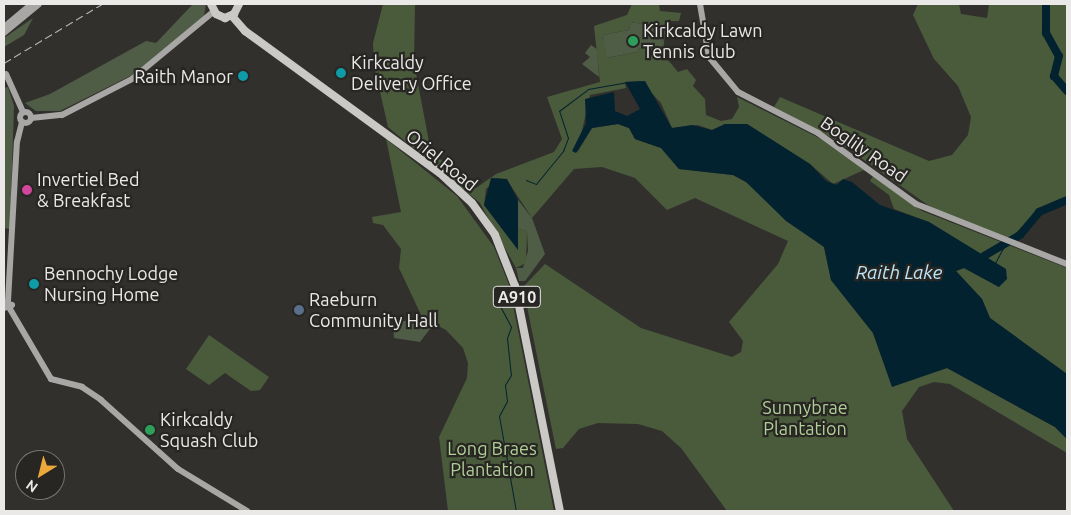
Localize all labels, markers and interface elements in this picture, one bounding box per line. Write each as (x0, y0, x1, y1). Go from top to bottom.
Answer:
place label: Kirkcaldy Lawn Tennis Club (643, 20, 763, 62)
marker: Kirkcaldy Lawn Tennis Club (627, 35, 639, 47)
place label: Kirkcaldy Delivery Office (351, 52, 472, 94)
place label: Raith Manor (134, 65, 233, 87)
marker: Kirkcaldy Delivery Office (335, 67, 347, 79)
marker: Raith Manor (237, 70, 249, 82)
street label: Boglily Road (817, 111, 911, 187)
street label: Oriel Road (402, 125, 482, 195)
place label: Invertiel Bed & Breakfast (37, 169, 139, 212)
marker: Invertiel Bed & Breakfast (21, 184, 33, 196)
water label: Raith Lake (856, 262, 942, 284)
place label: Bennochy Lodge Nursing Home (44, 263, 178, 306)
marker: Bennochy Lodge Nursing Home (28, 278, 40, 290)
road number: A910 (492, 284, 542, 310)
place label: Raeburn Community Hall (309, 289, 438, 332)
marker: Raeburn Community Hall (293, 304, 305, 316)
park label: Sunnybrae Plantation (762, 397, 848, 439)
place label: Kirkcaldy Squash Club (160, 409, 258, 452)
marker: Kirkcaldy Squash Club (144, 424, 156, 436)
park label: Long Braes Plantation (447, 438, 537, 480)
north arrow (15, 450, 65, 500)
text: N (23, 477, 41, 496)

